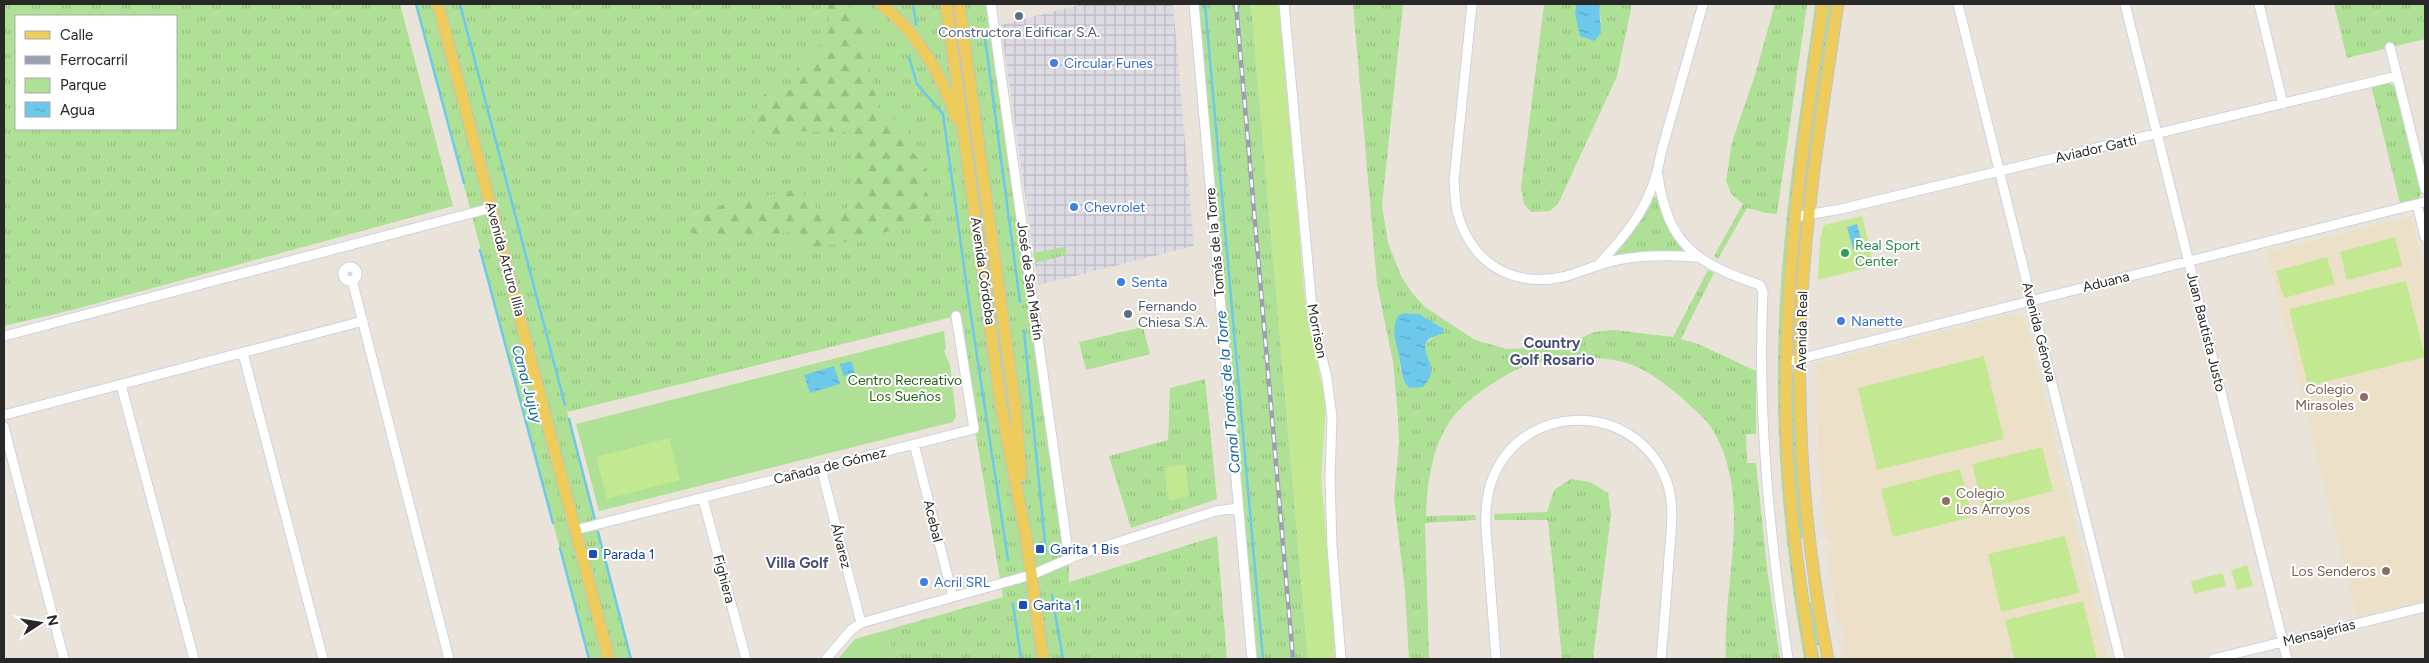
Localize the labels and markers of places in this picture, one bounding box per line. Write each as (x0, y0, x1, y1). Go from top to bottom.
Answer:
marker: Constructora Edificar S.A. (1013, 10, 1025, 22)
place label: Constructora Edificar S.A. (938, 24, 1100, 41)
place label: Circular Funes (1064, 55, 1153, 72)
marker: Circular Funes (1048, 57, 1060, 69)
place label: Chevrolet (1084, 199, 1146, 216)
marker: Chevrolet (1068, 201, 1080, 213)
place label: Real Sport Center (1855, 237, 1920, 270)
marker: Real Sport Center (1839, 247, 1851, 259)
place label: Senta (1131, 274, 1167, 291)
marker: Senta (1115, 276, 1127, 288)
place label: Fernando Chiesa S.A. (1138, 298, 1208, 331)
marker: Fernando Chiesa S.A. (1122, 308, 1134, 320)
place label: Nanette (1851, 313, 1903, 330)
marker: Nanette (1835, 315, 1847, 327)
place label: Colegio Mirasoles (2295, 381, 2354, 414)
marker: Colegio Mirasoles (2358, 391, 2370, 403)
place label: Colegio Los Arroyos (1956, 485, 2030, 518)
marker: Colegio Los Arroyos (1940, 495, 1952, 507)
place label: Garita 1 Bis (1050, 541, 1119, 558)
marker: Garita 1 Bis (1034, 543, 1046, 555)
place label: Parada 1 (603, 546, 655, 563)
marker: Parada 1 (587, 548, 599, 560)
place label: Los Senderos (2291, 563, 2376, 580)
marker: Los Senderos (2380, 565, 2392, 577)
place label: Acril SRL (934, 574, 991, 591)
marker: Acril SRL (918, 576, 930, 588)
place label: Garita 1 (1033, 597, 1080, 614)
marker: Garita 1 (1017, 599, 1029, 611)

